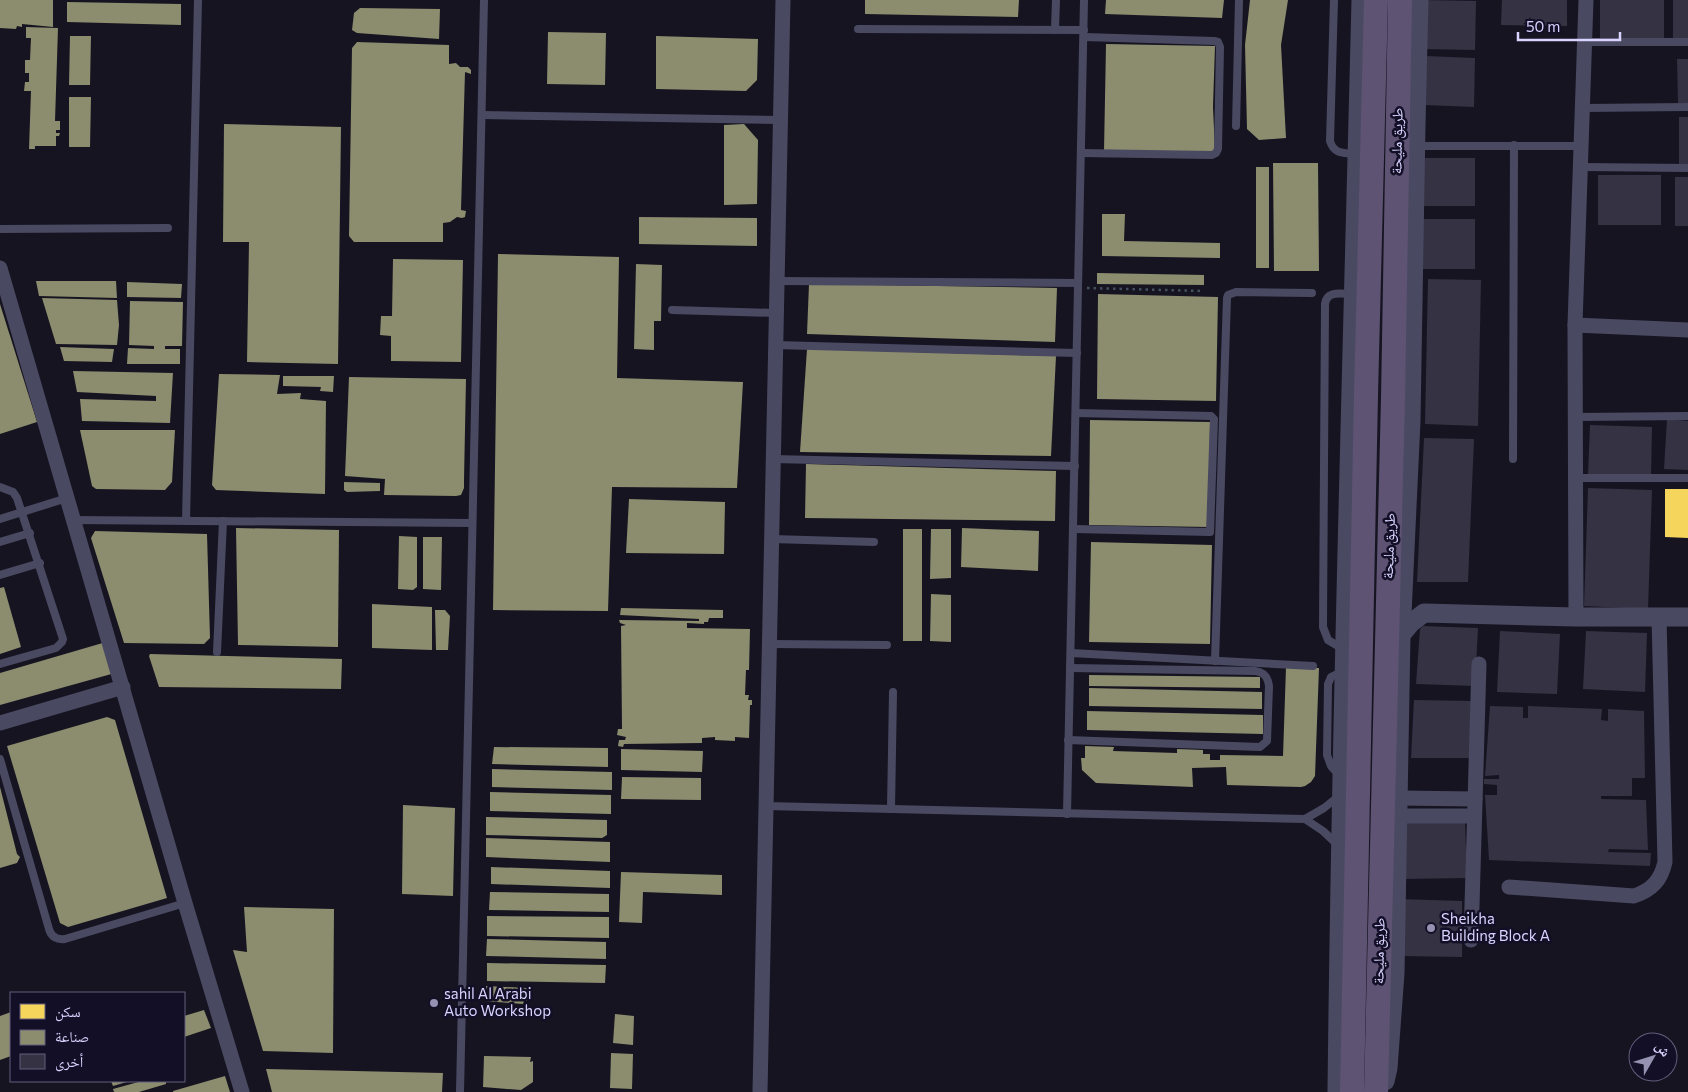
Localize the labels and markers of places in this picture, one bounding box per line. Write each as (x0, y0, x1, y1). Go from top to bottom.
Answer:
place label: Sheikha Building Block A (1441, 909, 1550, 944)
marker: Sheikha Building Block A (1425, 922, 1437, 934)
place label: sahil Al Arabi Auto Workshop (444, 984, 551, 1019)
marker: sahil Al Arabi Auto Workshop (428, 997, 440, 1009)

